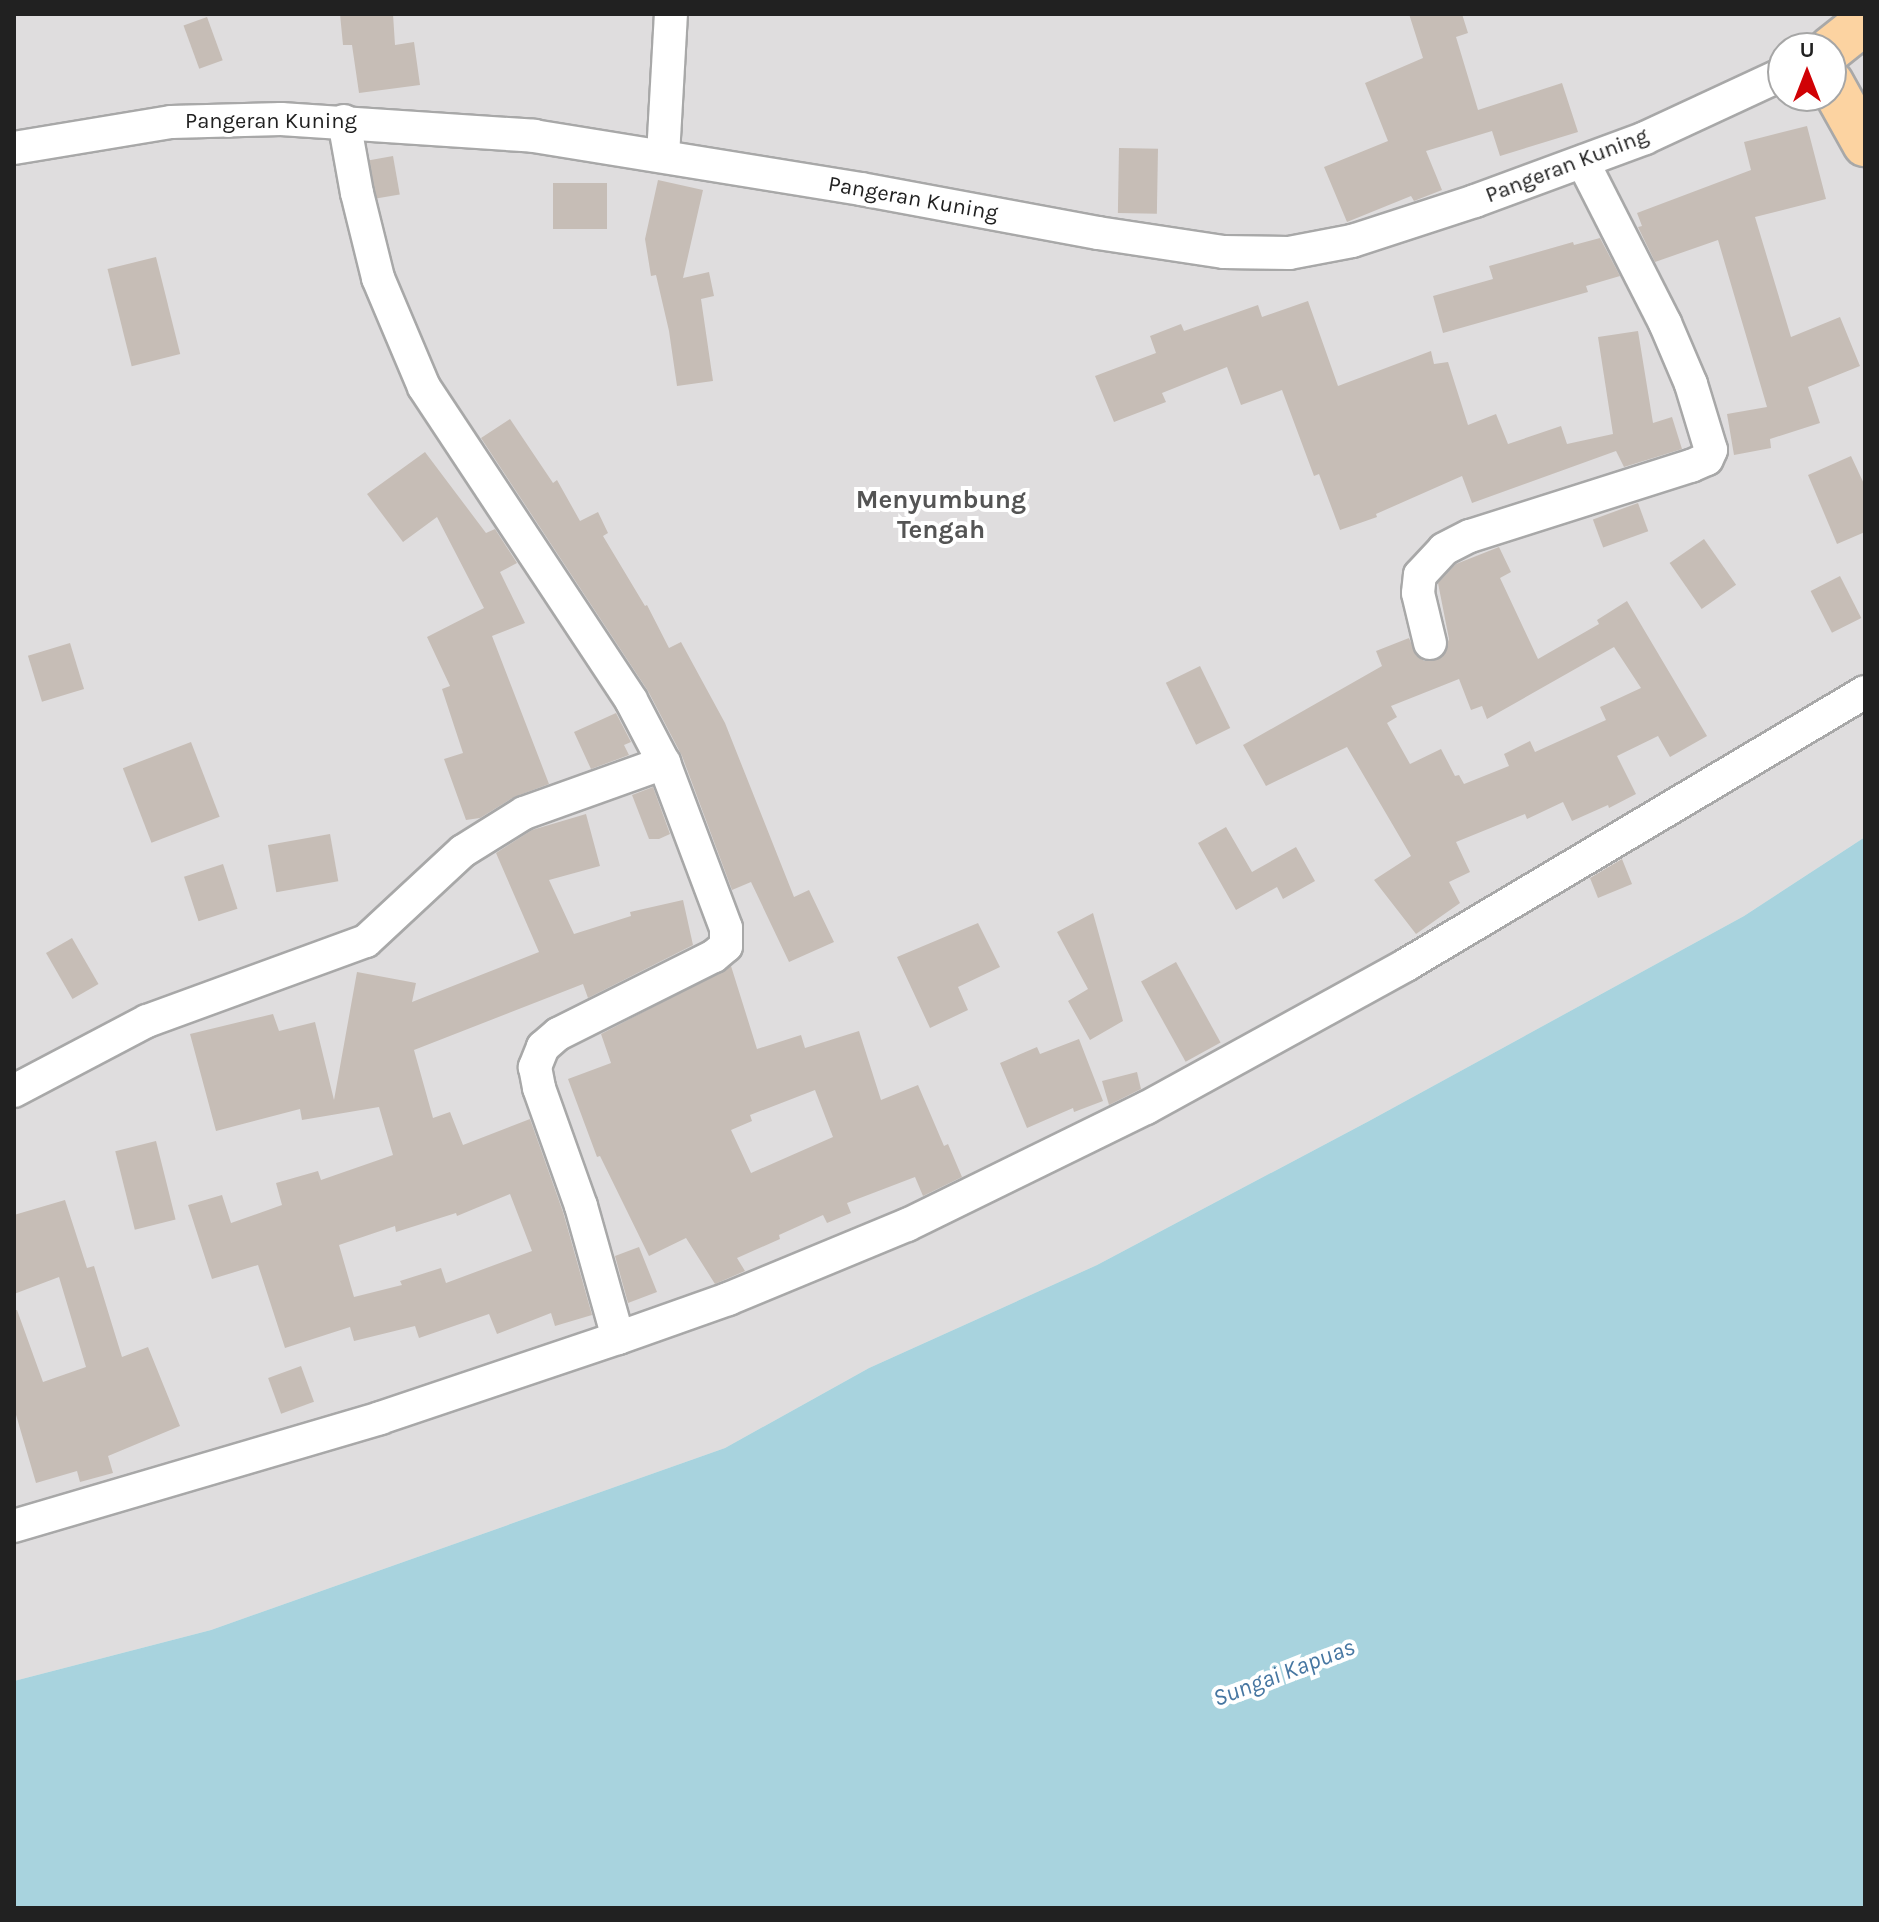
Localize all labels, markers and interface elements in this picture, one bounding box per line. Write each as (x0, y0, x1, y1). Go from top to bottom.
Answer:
north arrow (1767, 32, 1847, 112)
text: U (1799, 37, 1815, 63)
street label: Pangeran Kuning (185, 109, 357, 135)
street label: Pangeran Kuning (1482, 123, 1652, 209)
street label: Pangeran Kuning (826, 171, 1000, 227)
district label: Menyumbung Tengah (856, 484, 1026, 546)
water label: Sungai Kapuas (1209, 1633, 1359, 1713)

